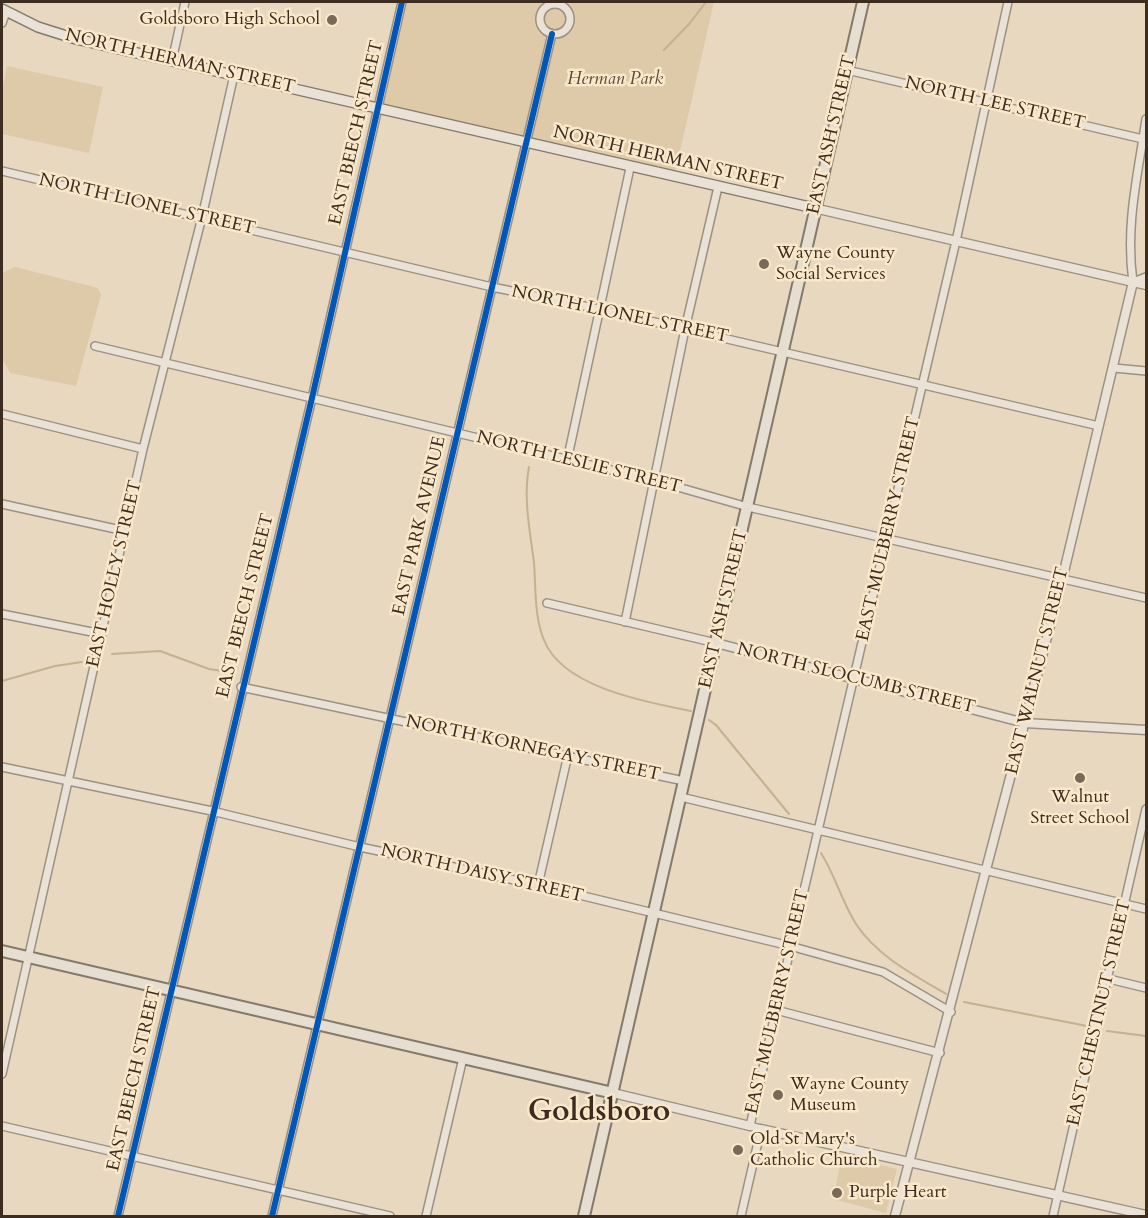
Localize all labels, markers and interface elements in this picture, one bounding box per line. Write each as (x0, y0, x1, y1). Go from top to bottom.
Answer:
place label: Goldsboro High School (139, 9, 320, 31)
marker: Goldsboro High School (325, 13, 339, 27)
street label: NORTH HERMAN STREET (63, 25, 297, 99)
street label: EAST BEECH STREET (325, 38, 389, 228)
street label: EAST ASH STREET (803, 53, 861, 217)
park label: Herman Park (567, 69, 663, 91)
street label: NORTH LEE STREET (903, 73, 1087, 135)
street label: NORTH HERMAN STREET (551, 122, 785, 196)
street label: NORTH LIONEL STREET (37, 170, 257, 240)
place label: Wayne County Social Services (776, 243, 895, 286)
marker: Wayne County Social Services (757, 257, 771, 271)
street label: NORTH LIONEL STREET (509, 281, 731, 349)
street label: EAST MULBERRY STREET (853, 414, 925, 644)
street label: NORTH LESLIE STREET (474, 427, 684, 499)
street label: EAST PARK AVENUE (389, 434, 451, 618)
street label: EAST HOLLY STREET (83, 478, 147, 670)
street label: EAST BEECH STREET (213, 512, 279, 700)
street label: EAST ASH STREET (695, 527, 753, 691)
street label: EAST WALNUT STREET (1002, 565, 1074, 777)
street label: NORTH SLOCUMB STREET (735, 639, 977, 719)
street label: NORTH KORNEGAY STREET (404, 711, 662, 787)
marker: Walnut Street School (1073, 771, 1087, 785)
place label: Walnut Street School (1030, 787, 1130, 830)
street label: NORTH DAISY STREET (379, 840, 585, 908)
street label: EAST MULBERRY STREET (742, 887, 814, 1117)
street label: EAST CHESTNUT STREET (1063, 898, 1137, 1128)
street label: EAST BEECH STREET (103, 984, 167, 1174)
place label: Wayne County Museum (790, 1074, 909, 1116)
marker: Wayne County Museum (771, 1088, 785, 1102)
district label: Goldsboro (528, 1095, 670, 1131)
place label: Old St Mary's Catholic Church (750, 1129, 878, 1172)
marker: Old St Mary's Catholic Church (731, 1143, 745, 1157)
place label: Purple Heart (849, 1182, 947, 1204)
marker: Purple Heart (830, 1186, 844, 1200)

